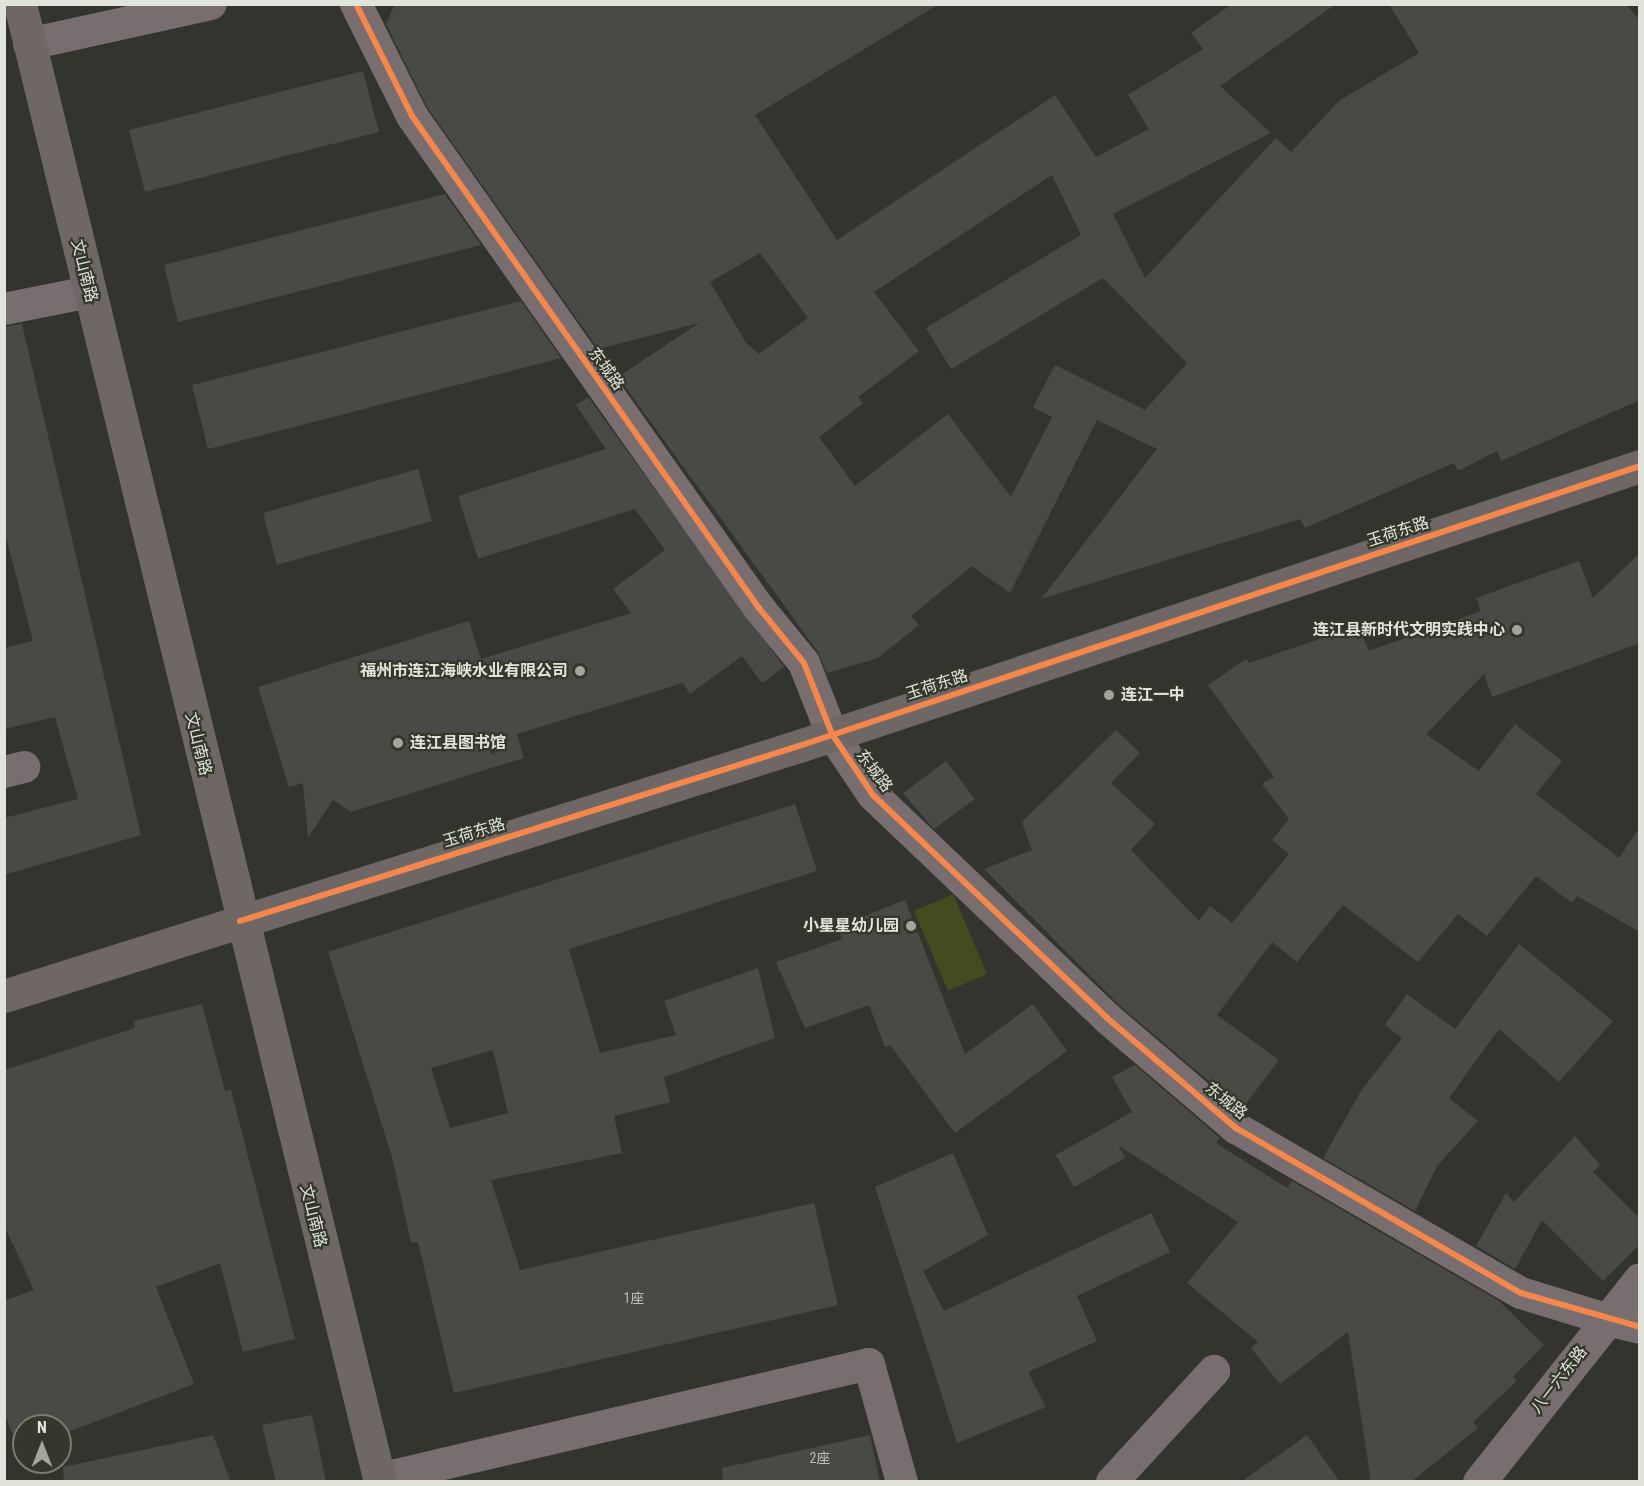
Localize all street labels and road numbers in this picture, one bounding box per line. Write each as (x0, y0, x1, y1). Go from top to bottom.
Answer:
street label: 文山南路 (67, 238, 101, 304)
street label: 东城路 (584, 344, 628, 394)
street label: 玉荷东路 (1365, 513, 1431, 551)
street label: 玉荷东路 (904, 666, 970, 704)
street label: 文山南路 (181, 711, 215, 777)
street label: 东城路 (852, 746, 896, 796)
street label: 玉荷东路 (441, 814, 507, 852)
street label: 东城路 (1201, 1078, 1251, 1124)
street label: 文山南路 (296, 1183, 330, 1249)
street label: 八一六东路 (1527, 1343, 1591, 1417)

